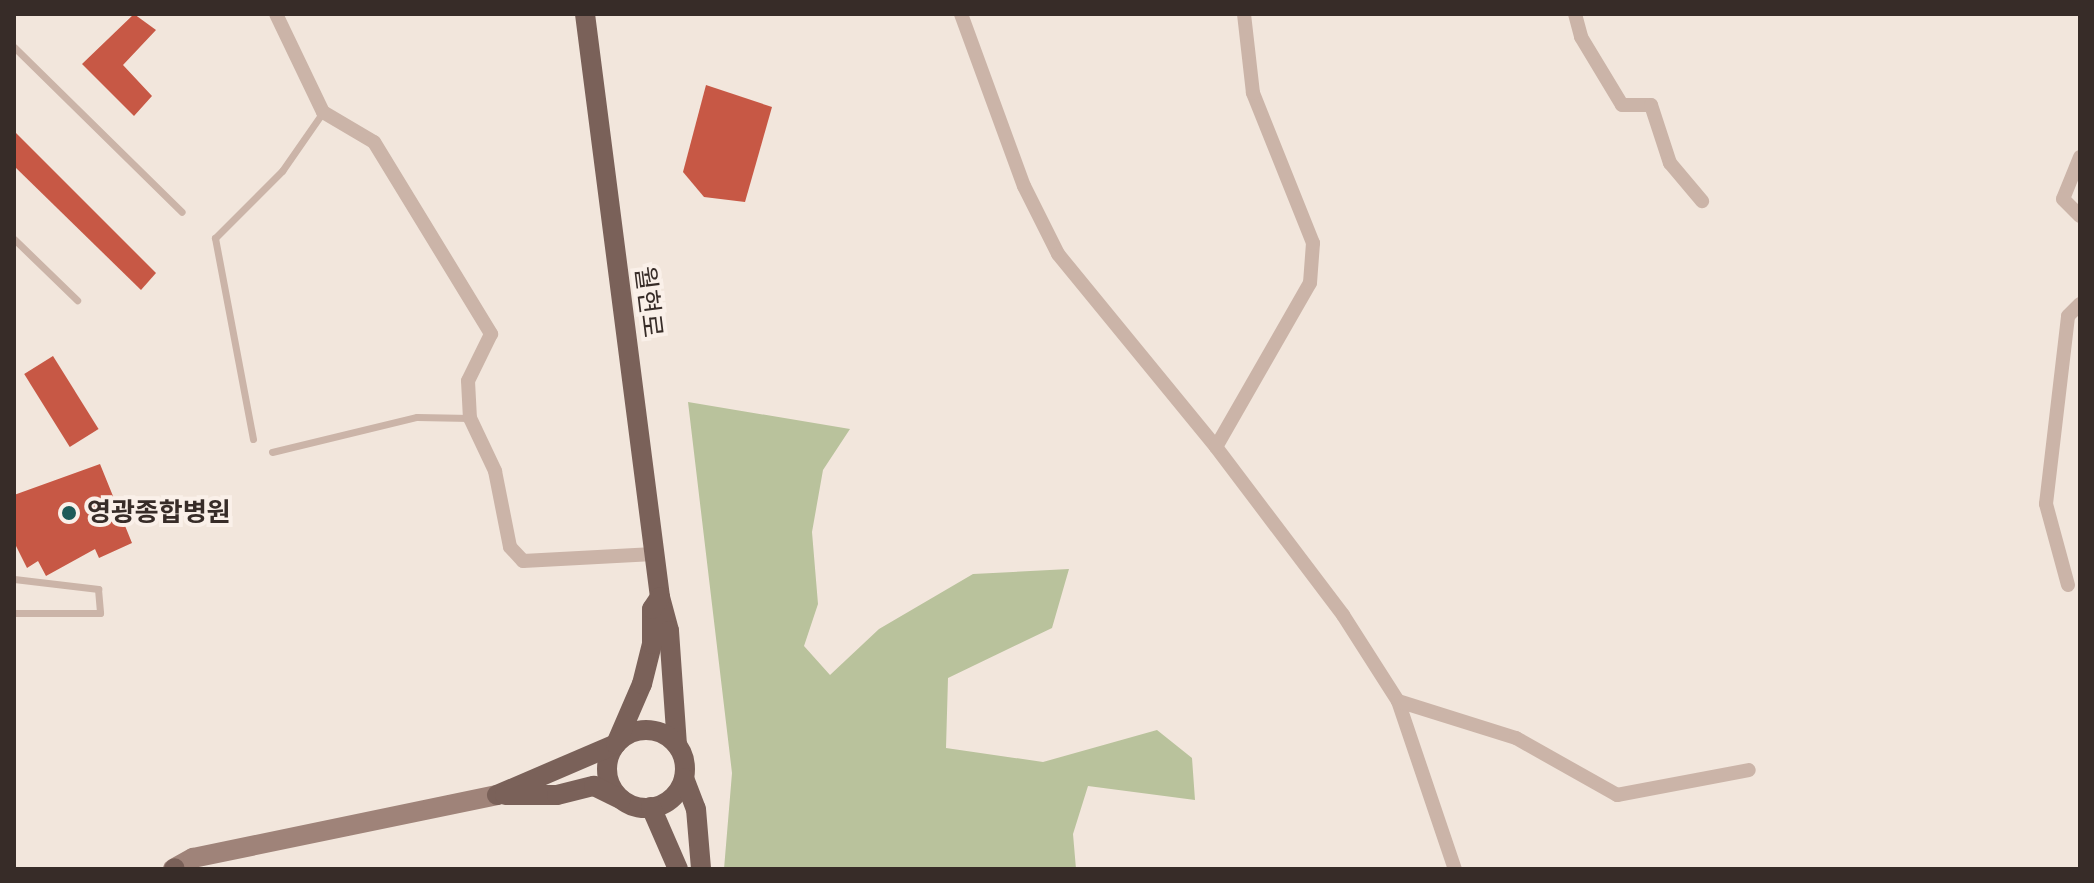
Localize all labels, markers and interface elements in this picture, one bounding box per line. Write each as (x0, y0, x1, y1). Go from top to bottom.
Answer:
street label: 월현로 (628, 264, 668, 340)
place label: 영광종합병원 (87, 497, 231, 529)
marker: 영광종합병원 (58, 502, 80, 524)

